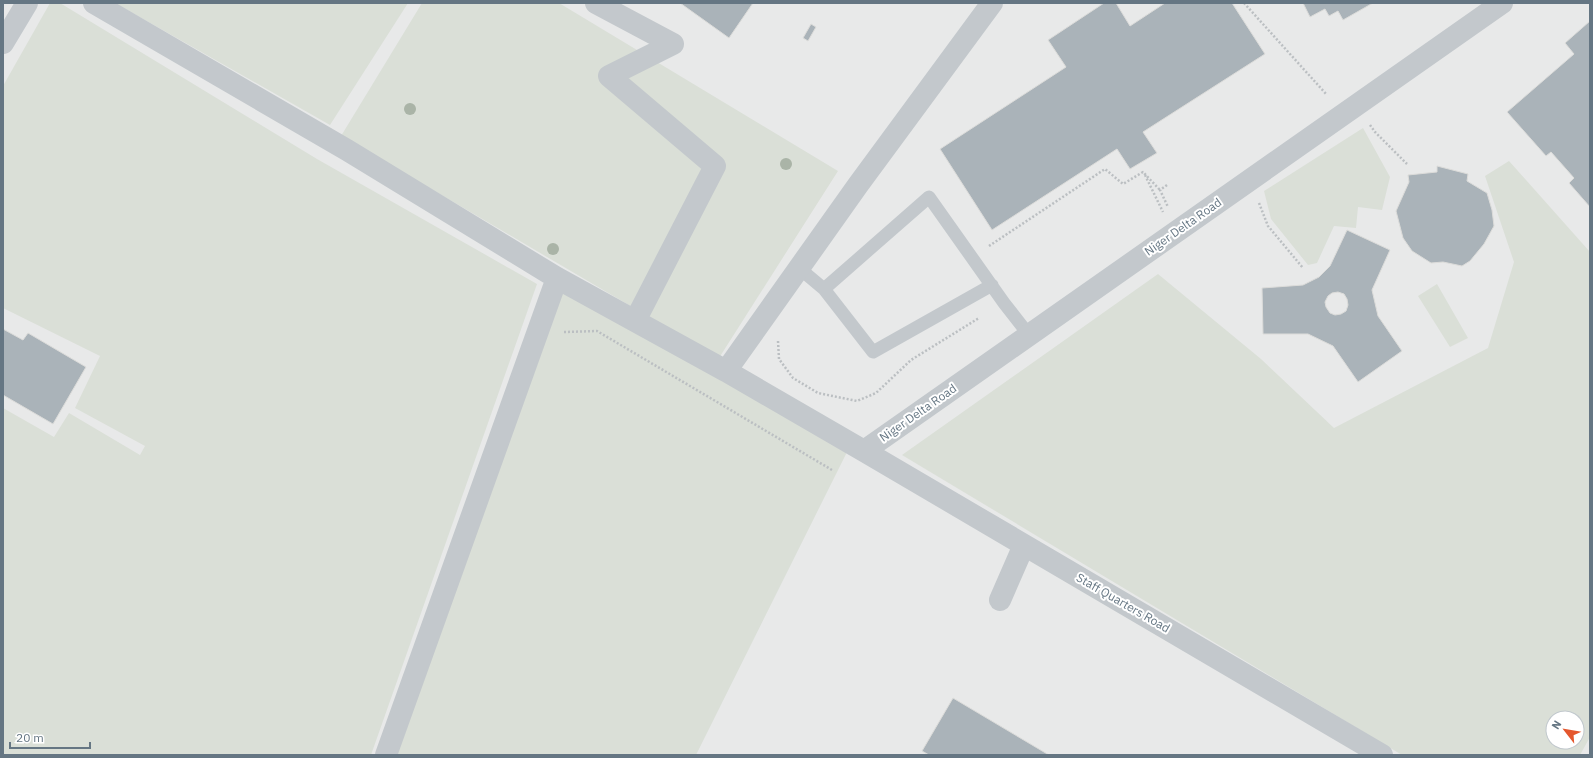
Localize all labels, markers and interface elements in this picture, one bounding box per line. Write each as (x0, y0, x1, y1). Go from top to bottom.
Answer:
street label: Niger Delta Road (1141, 195, 1224, 259)
street label: Niger Delta Road (876, 381, 959, 445)
street label: Staff Quarters Road (1074, 570, 1173, 636)
north arrow (1545, 710, 1585, 750)
text: N (1548, 718, 1564, 732)
scale bar (10, 724, 90, 750)
text: 20 m (16, 730, 44, 745)

